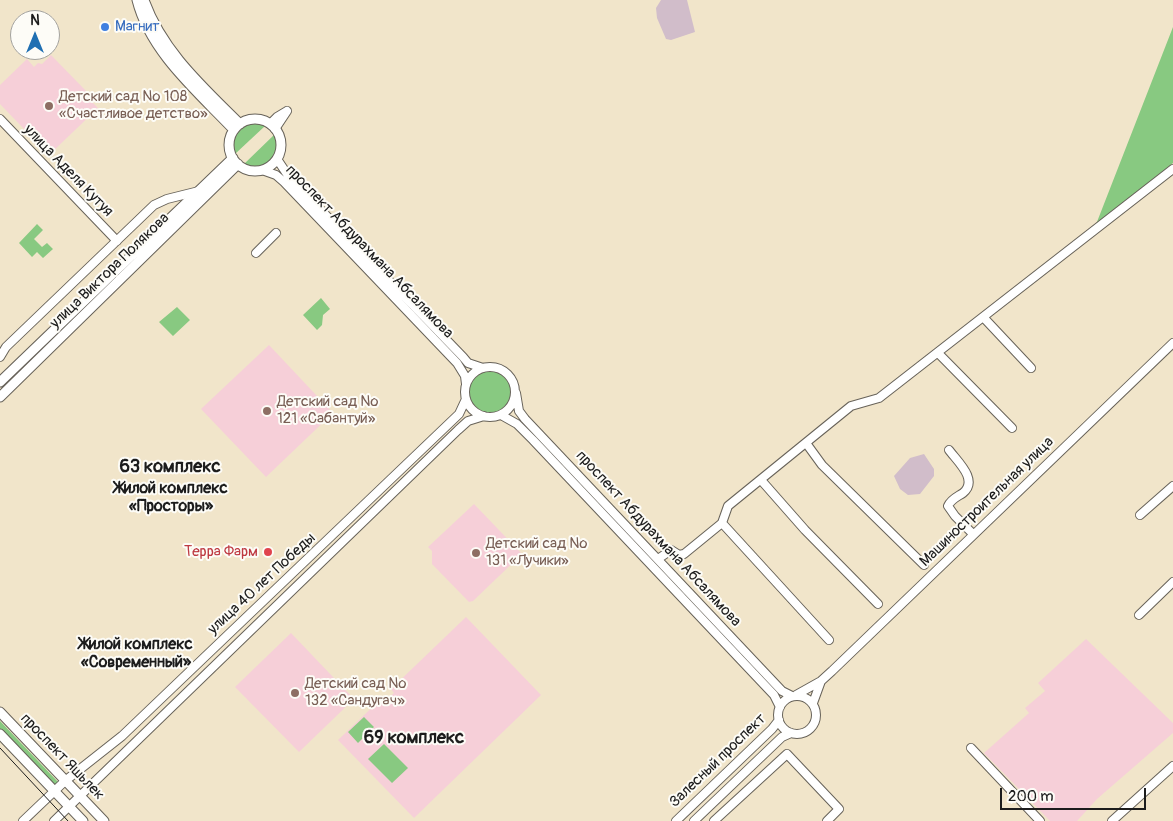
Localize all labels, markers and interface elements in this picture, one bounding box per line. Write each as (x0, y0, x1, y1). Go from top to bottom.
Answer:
north arrow (10, 10, 60, 60)
text: N (30, 12, 40, 29)
place label: Магнит (115, 18, 160, 36)
marker: Магнит (99, 21, 111, 33)
place label: Детский сад № 108 «Счастливое детство» (59, 88, 208, 123)
marker: Детский сад № 108 «Счастливое детство» (43, 100, 55, 112)
street label: улица Аделя Кутуя (20, 121, 116, 221)
street label: проспект Абдурахмана Абсалямова (281, 162, 457, 342)
street label: улица Виктора Полякова (47, 209, 173, 333)
place label: Детский сад № 121 «Сабантуй» (277, 393, 378, 428)
marker: Детский сад № 121 «Сабантуй» (261, 405, 273, 417)
street label: Машиностроительная улица (916, 433, 1058, 571)
street label: проспект Абдурахмана Абсалямова (572, 447, 744, 631)
district label: 63 комплекс (119, 456, 221, 478)
district label: Жилой комплекс «Просторы» (114, 479, 228, 517)
street label: улица 40 лет Победы (204, 529, 320, 639)
place label: Детский сад № 131 «Лучики» (486, 535, 587, 570)
place label: Терра Фарм (184, 543, 258, 561)
marker: Терра Фарм (262, 546, 274, 558)
marker: Детский сад № 131 «Лучики» (470, 547, 482, 559)
district label: Жилой комплекс «Современный» (79, 635, 193, 673)
place label: Детский сад № 132 «Сандугач» (305, 675, 406, 710)
marker: Детский сад № 132 «Сандугач» (289, 687, 301, 699)
street label: проспект Яшьлек (16, 710, 108, 804)
street label: Залесный проспект (666, 710, 770, 812)
district label: 69 комплекс (364, 727, 464, 749)
scale bar (1003, 778, 1149, 810)
text: 200 m (1008, 787, 1053, 806)

